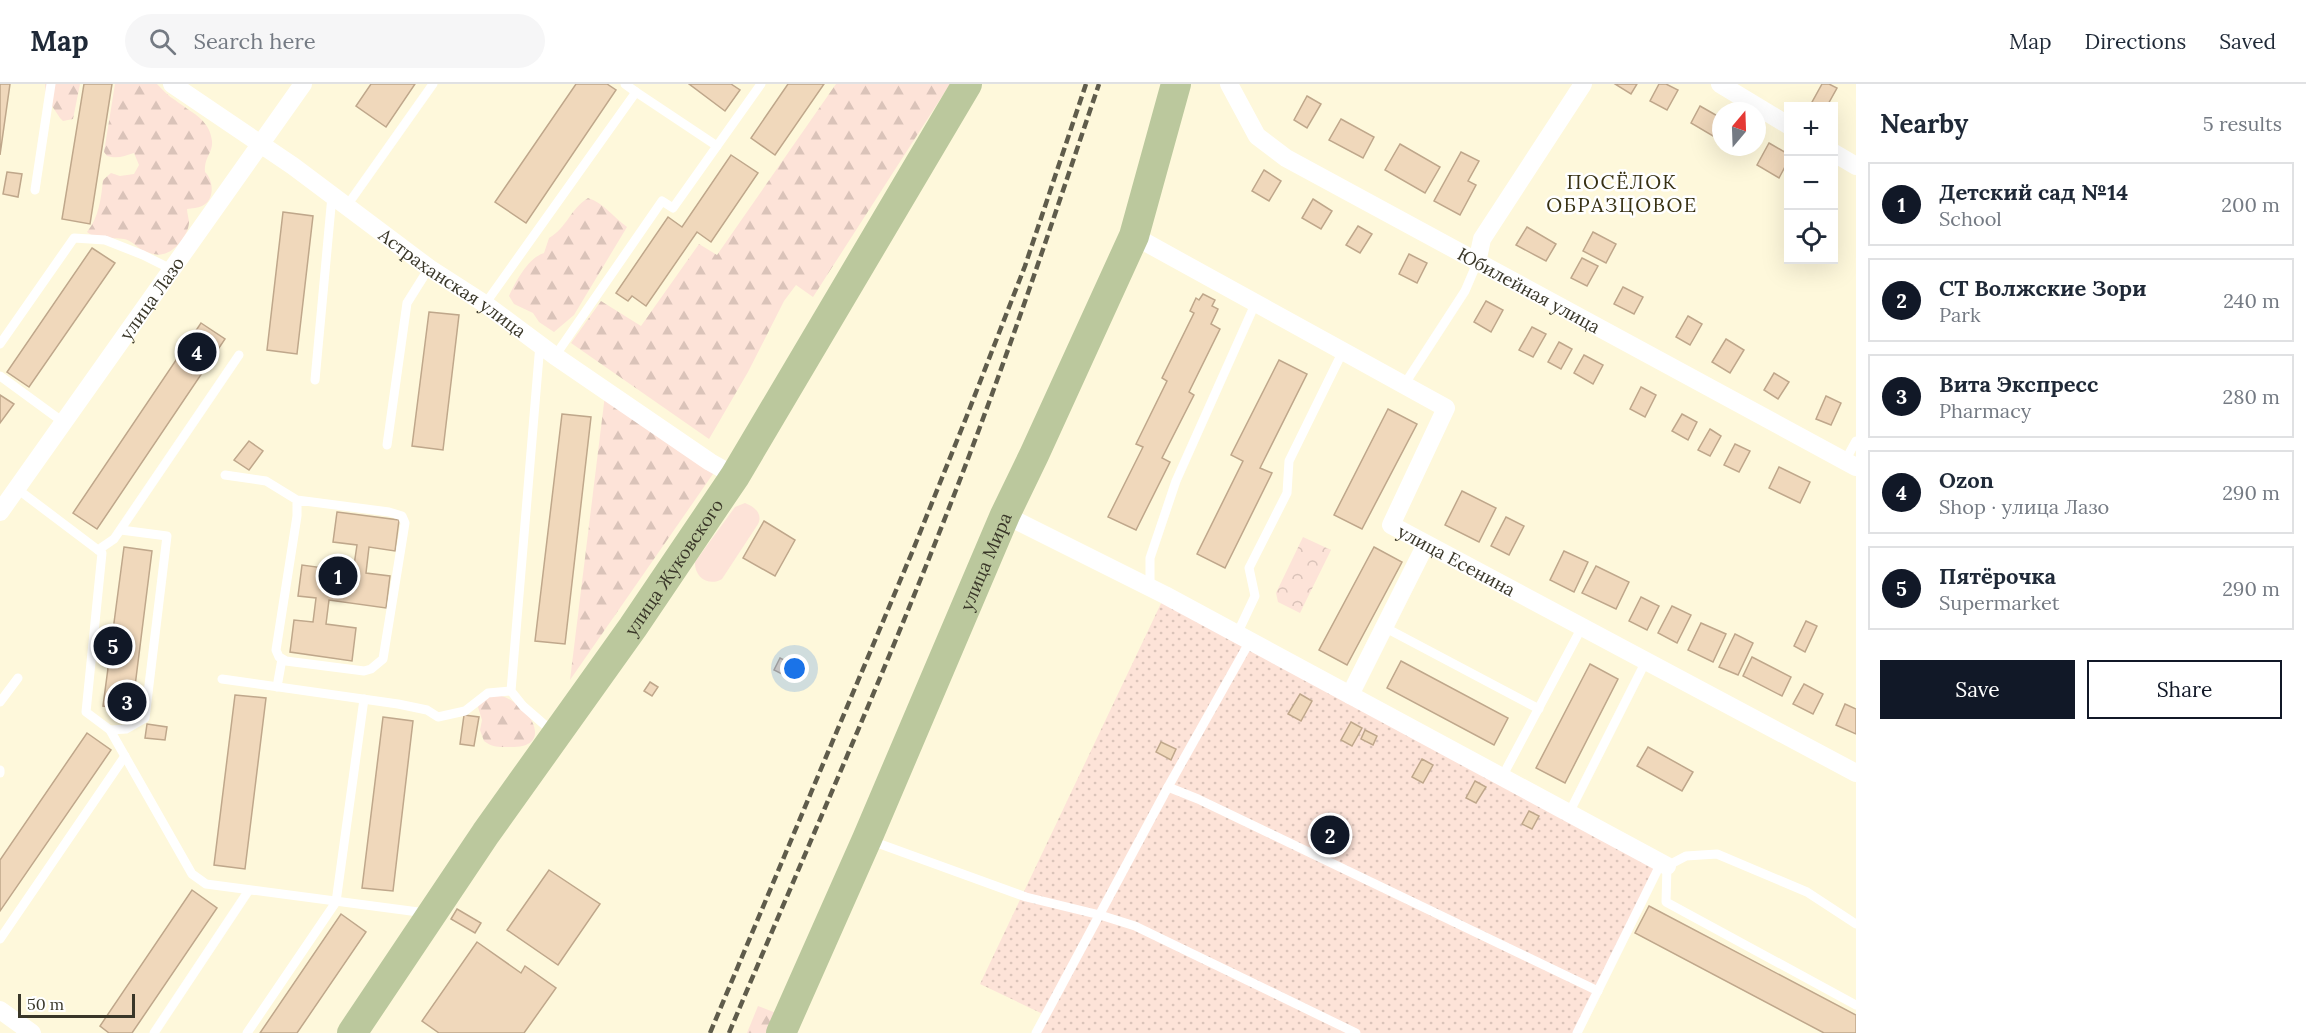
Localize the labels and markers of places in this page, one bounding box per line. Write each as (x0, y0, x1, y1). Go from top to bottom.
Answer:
pin: 4 (178, 330, 216, 374)
pin: 1 (318, 554, 358, 598)
pin: 5 (94, 624, 132, 668)
pin: 3 (108, 680, 146, 724)
pin: 2 (1310, 812, 1350, 858)

